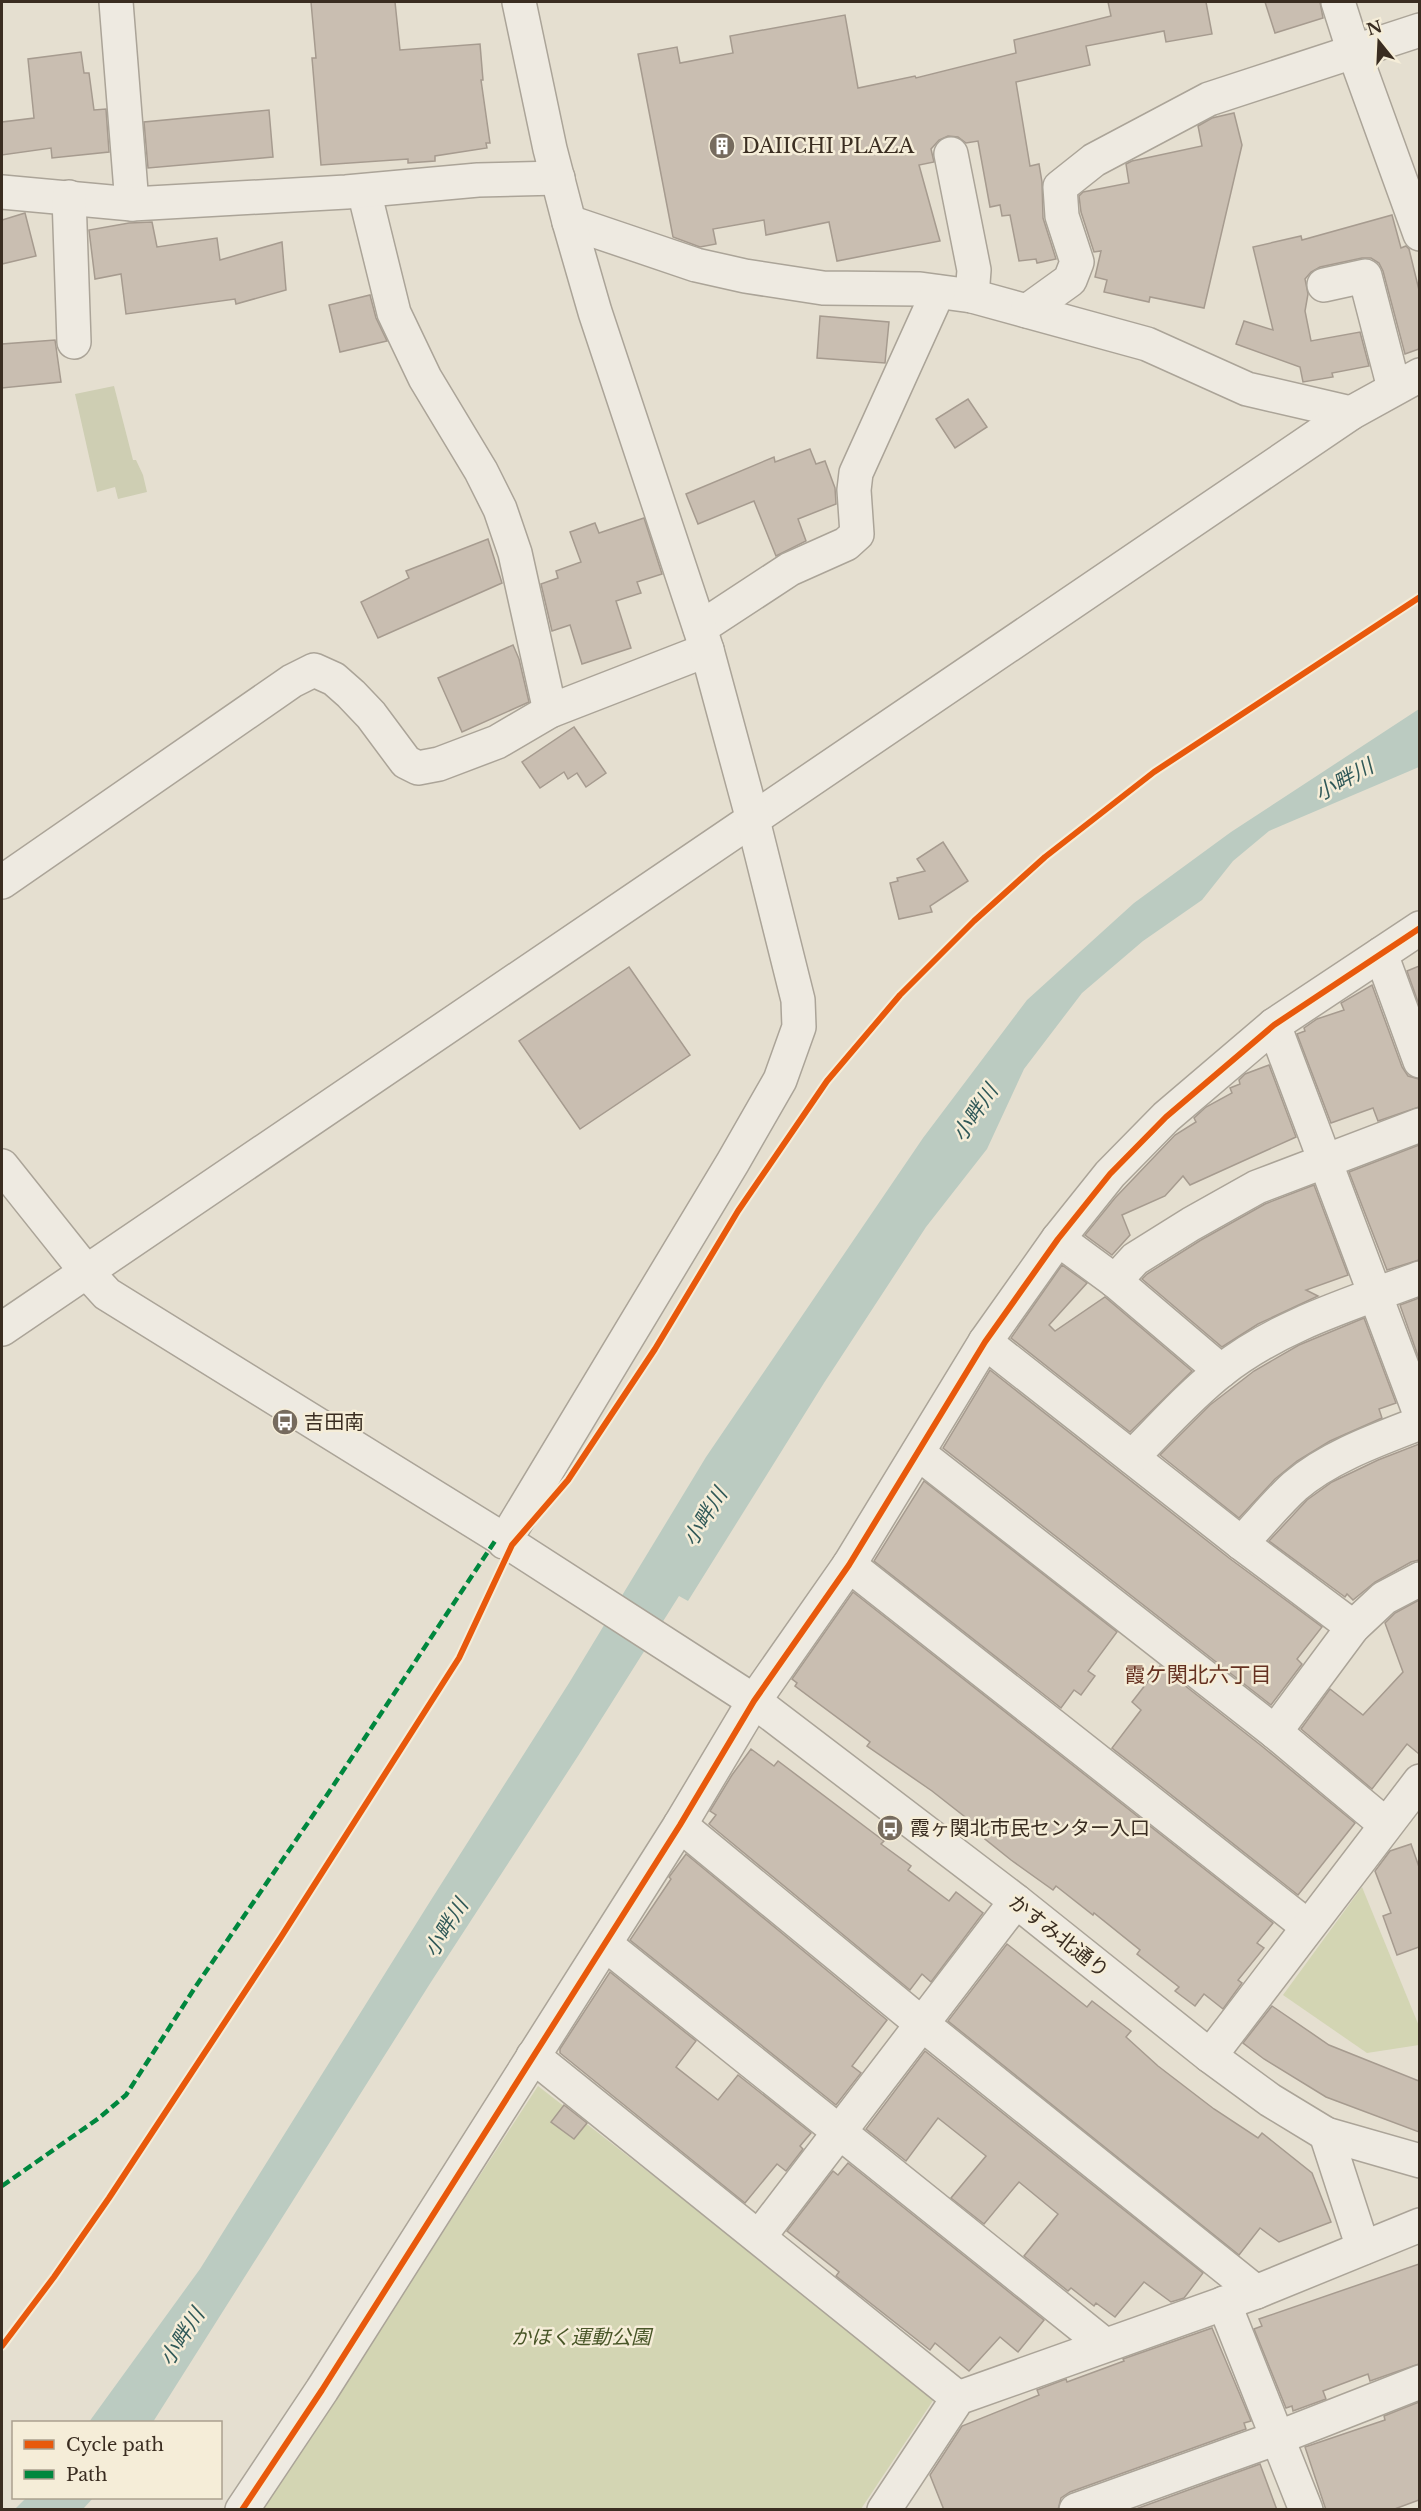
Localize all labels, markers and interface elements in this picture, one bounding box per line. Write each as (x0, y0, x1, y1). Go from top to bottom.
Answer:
north arrow (1349, 12, 1409, 72)
text: N (1364, 16, 1385, 40)
building icon: DAIICHI PLAZA (707, 131, 737, 161)
place label: DAIICHI PLAZA (742, 134, 915, 158)
water label: 小畔川 (1310, 752, 1380, 807)
water label: 小畔川 (947, 1078, 1005, 1146)
bus stop icon: 吉田南 (270, 1407, 300, 1437)
place label: 吉田南 (304, 1410, 364, 1434)
water label: 小畔川 (677, 1482, 734, 1551)
district label: 霞ケ関北六丁目 (1125, 1662, 1272, 1688)
bus stop icon: 霞ヶ関北市民センター入口 (875, 1813, 905, 1843)
place label: 霞ヶ関北市民センター入口 (910, 1816, 1150, 1840)
street label: かすみ北通り (1004, 1890, 1114, 1982)
water label: 小畔川 (418, 1893, 475, 1962)
water label: 小畔川 (154, 2302, 211, 2370)
park label: かほく運動公園 (511, 2325, 654, 2349)
legend (12, 2421, 222, 2499)
text: Cycle path (66, 2434, 164, 2456)
text: Path (66, 2464, 107, 2486)

